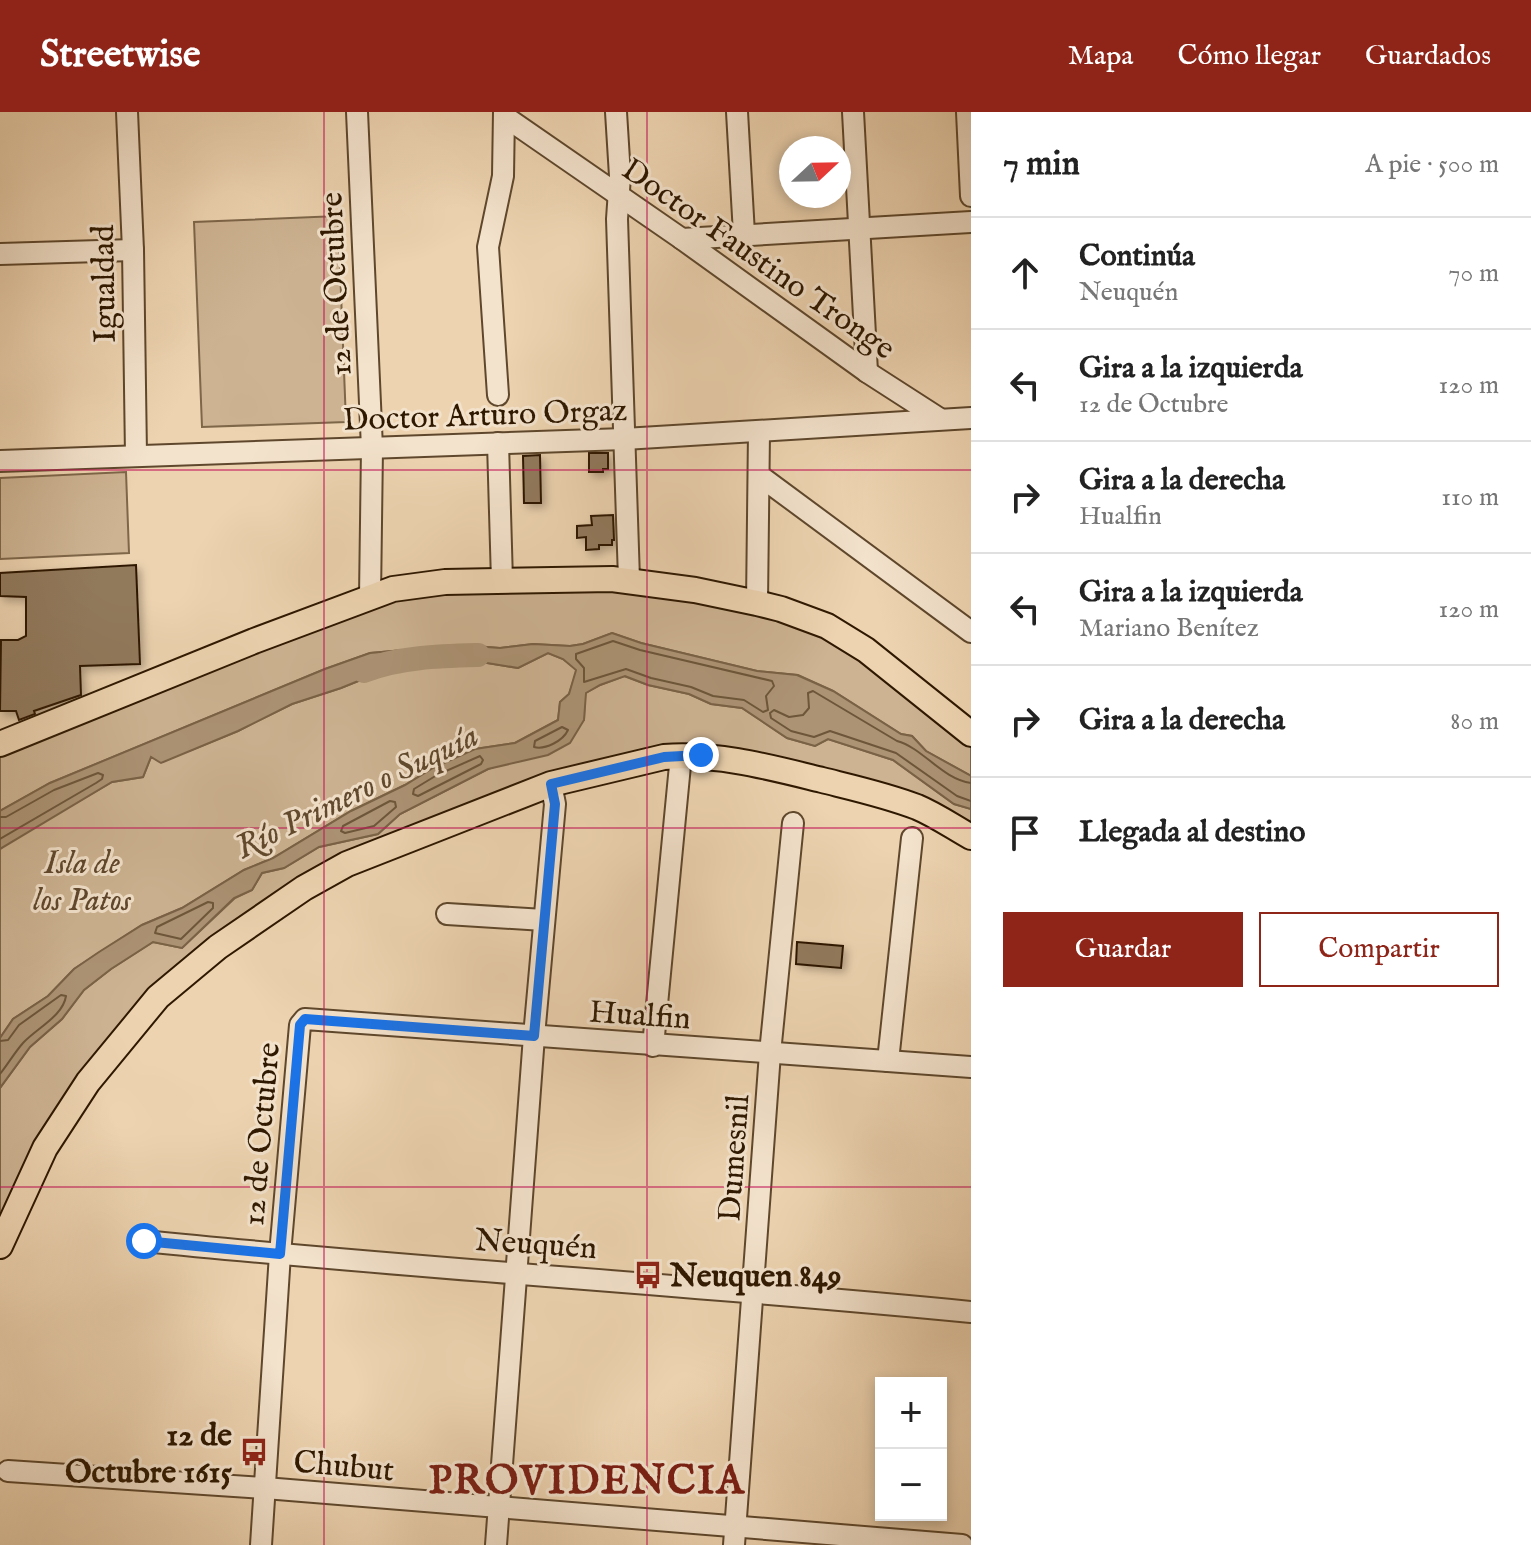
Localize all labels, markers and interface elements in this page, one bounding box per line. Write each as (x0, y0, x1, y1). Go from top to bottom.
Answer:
text: Streetwise (40, 32, 200, 80)
text: Mapa (1068, 39, 1133, 74)
text: Cómo llegar (1177, 39, 1321, 74)
text: Guardados (1365, 39, 1491, 74)
north arrow (779, 136, 851, 208)
text: 7 min (1003, 143, 1080, 186)
text: A pie · 500 m (1365, 148, 1499, 181)
street label: Doctor Faustino Tronge (613, 150, 902, 370)
street label: 12 de Octubre (312, 191, 363, 377)
street label: Igualdad (84, 224, 127, 343)
text: Continúa (1079, 238, 1195, 276)
icon: ahead (1003, 251, 1047, 295)
text: 70 m (1448, 257, 1499, 290)
text: Neuquén (1079, 276, 1178, 309)
text: Gira a la izquierda (1079, 350, 1303, 388)
icon: left (1003, 363, 1047, 407)
text: 120 m (1439, 369, 1499, 402)
text: 12 de Octubre (1079, 388, 1228, 421)
street label: Doctor Arturo Orgaz (342, 391, 628, 442)
text: Gira a la derecha (1079, 462, 1285, 500)
icon: right (1003, 475, 1047, 519)
text: 110 m (1441, 481, 1499, 514)
text: Hualfin (1079, 500, 1162, 533)
text: Gira a la izquierda (1079, 574, 1303, 612)
icon: left (1003, 587, 1047, 631)
text: 120 m (1439, 593, 1499, 626)
text: Mariano Benítez (1079, 612, 1259, 645)
icon: right (1003, 699, 1047, 743)
text: Gira a la derecha (1079, 702, 1285, 740)
text: 80 m (1450, 705, 1499, 738)
water label: Río Primero o Suquía (228, 715, 486, 870)
route end (683, 737, 719, 773)
icon: arrive (1003, 811, 1047, 855)
text: Llegada al destino (1079, 814, 1305, 852)
park label: Isla de los Patos (33, 844, 132, 922)
button: Guardar (1003, 912, 1243, 987)
button: Compartir (1259, 912, 1499, 987)
street label: Hualfin (588, 992, 692, 1040)
street label: 12 de Octubre (234, 1041, 291, 1228)
street label: Dumesnil (711, 1093, 760, 1223)
street label: Neuquén (473, 1221, 598, 1270)
route start (126, 1223, 162, 1259)
place label: Neuquen 849 (669, 1257, 841, 1298)
bus stop icon: Neuquen 849 (633, 1260, 663, 1290)
map controls (875, 1377, 947, 1521)
button: + (875, 1377, 947, 1449)
place label: 12 de Octubre 1615 (65, 1416, 232, 1494)
bus stop icon: 12 de Octubre 1615 (239, 1437, 269, 1467)
street label: Chubut (292, 1443, 396, 1492)
button: − (875, 1449, 947, 1521)
district label: PROVIDENCIA (428, 1457, 746, 1508)

